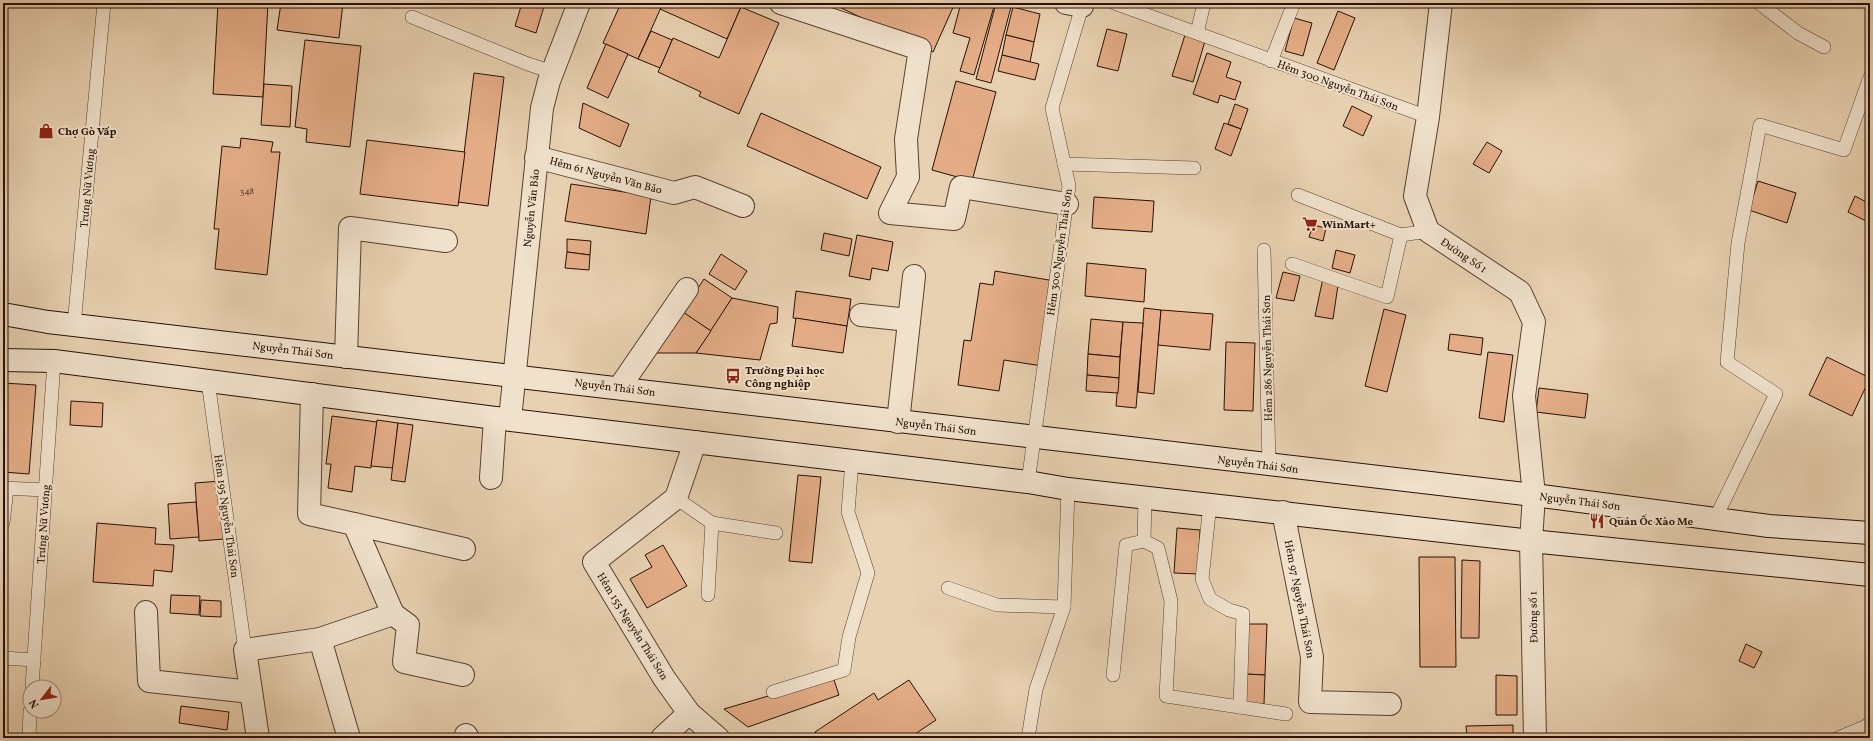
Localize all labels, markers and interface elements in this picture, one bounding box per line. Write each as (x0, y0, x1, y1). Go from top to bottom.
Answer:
street label: Hẻm 300 Nguyễn Thái Sơn (1275, 57, 1401, 116)
shop icon: Chợ Gò Vấp (37, 122, 55, 140)
place label: Chợ Gò Vấp (58, 125, 117, 140)
street label: Trưng Nữ Vương (78, 147, 99, 228)
street label: Hẻm 61 Nguyễn Văn Bảo (548, 154, 664, 199)
street label: Nguyễn Văn Bảo (521, 168, 544, 248)
house number: 348 (240, 185, 255, 198)
street label: Hẻm 300 Nguyễn Thái Sơn (1044, 187, 1077, 317)
supermarket icon: WinMart+ (1301, 215, 1319, 233)
place label: WinMart+ (1322, 218, 1376, 233)
street label: Đường Số 1 (1437, 235, 1489, 277)
street label: Hẻm 286 Nguyễn Thái Sơn (1260, 294, 1277, 421)
street label: Nguyễn Thái Sơn (251, 339, 335, 364)
place label: Trường Đại học Công nghiệp (745, 364, 825, 392)
bus stop icon: Trường Đại học Công nghiệp (724, 367, 742, 385)
street label: Nguyễn Thái Sơn (573, 376, 657, 401)
street label: Nguyễn Thái Sơn (894, 415, 978, 440)
street label: Nguyễn Thái Sơn (1216, 453, 1300, 478)
street label: Hẻm 195 Nguyễn Thái Sơn (209, 454, 242, 579)
street label: Trưng Nữ Vương (34, 483, 55, 564)
street label: Nguyễn Thái Sơn (1538, 490, 1622, 515)
restaurant icon: Quán Ốc Xào Me (1588, 512, 1606, 530)
place label: Quán Ốc Xào Me (1609, 514, 1694, 530)
street label: Hẻm 97 Nguyễn Thái Sơn (1280, 539, 1317, 660)
street label: Hẻm 155 Nguyễn Thái Sơn (592, 570, 671, 684)
street label: Đường số 1 (1527, 591, 1542, 643)
north arrow (22, 679, 62, 719)
text: N (26, 696, 43, 711)

